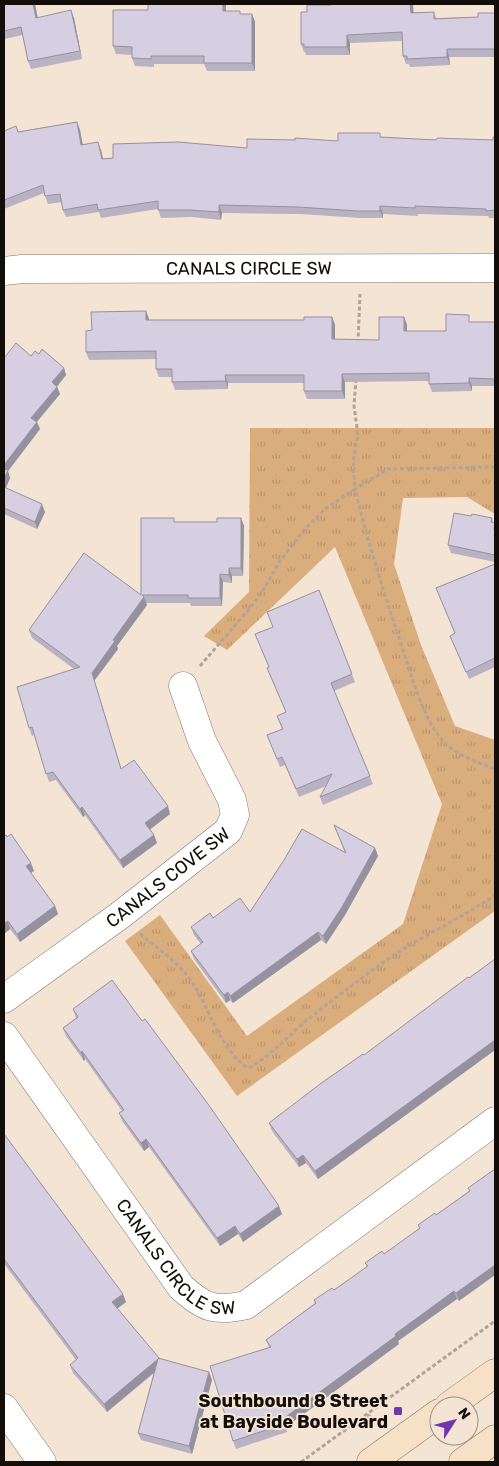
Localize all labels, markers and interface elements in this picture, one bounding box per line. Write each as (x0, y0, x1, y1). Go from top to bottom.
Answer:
street label: CANALS CIRCLE SW (166, 257, 332, 280)
street label: CANALS COVE SW (102, 823, 234, 933)
street label: CANALS CIRCLE SW (111, 1195, 236, 1319)
place label: Southbound 8 Street at Bayside Boulevard (199, 1390, 388, 1433)
north arrow (429, 1396, 479, 1446)
marker: Southbound 8 Street at Bayside Boulevard (392, 1405, 404, 1417)
text: N (454, 1405, 474, 1423)

